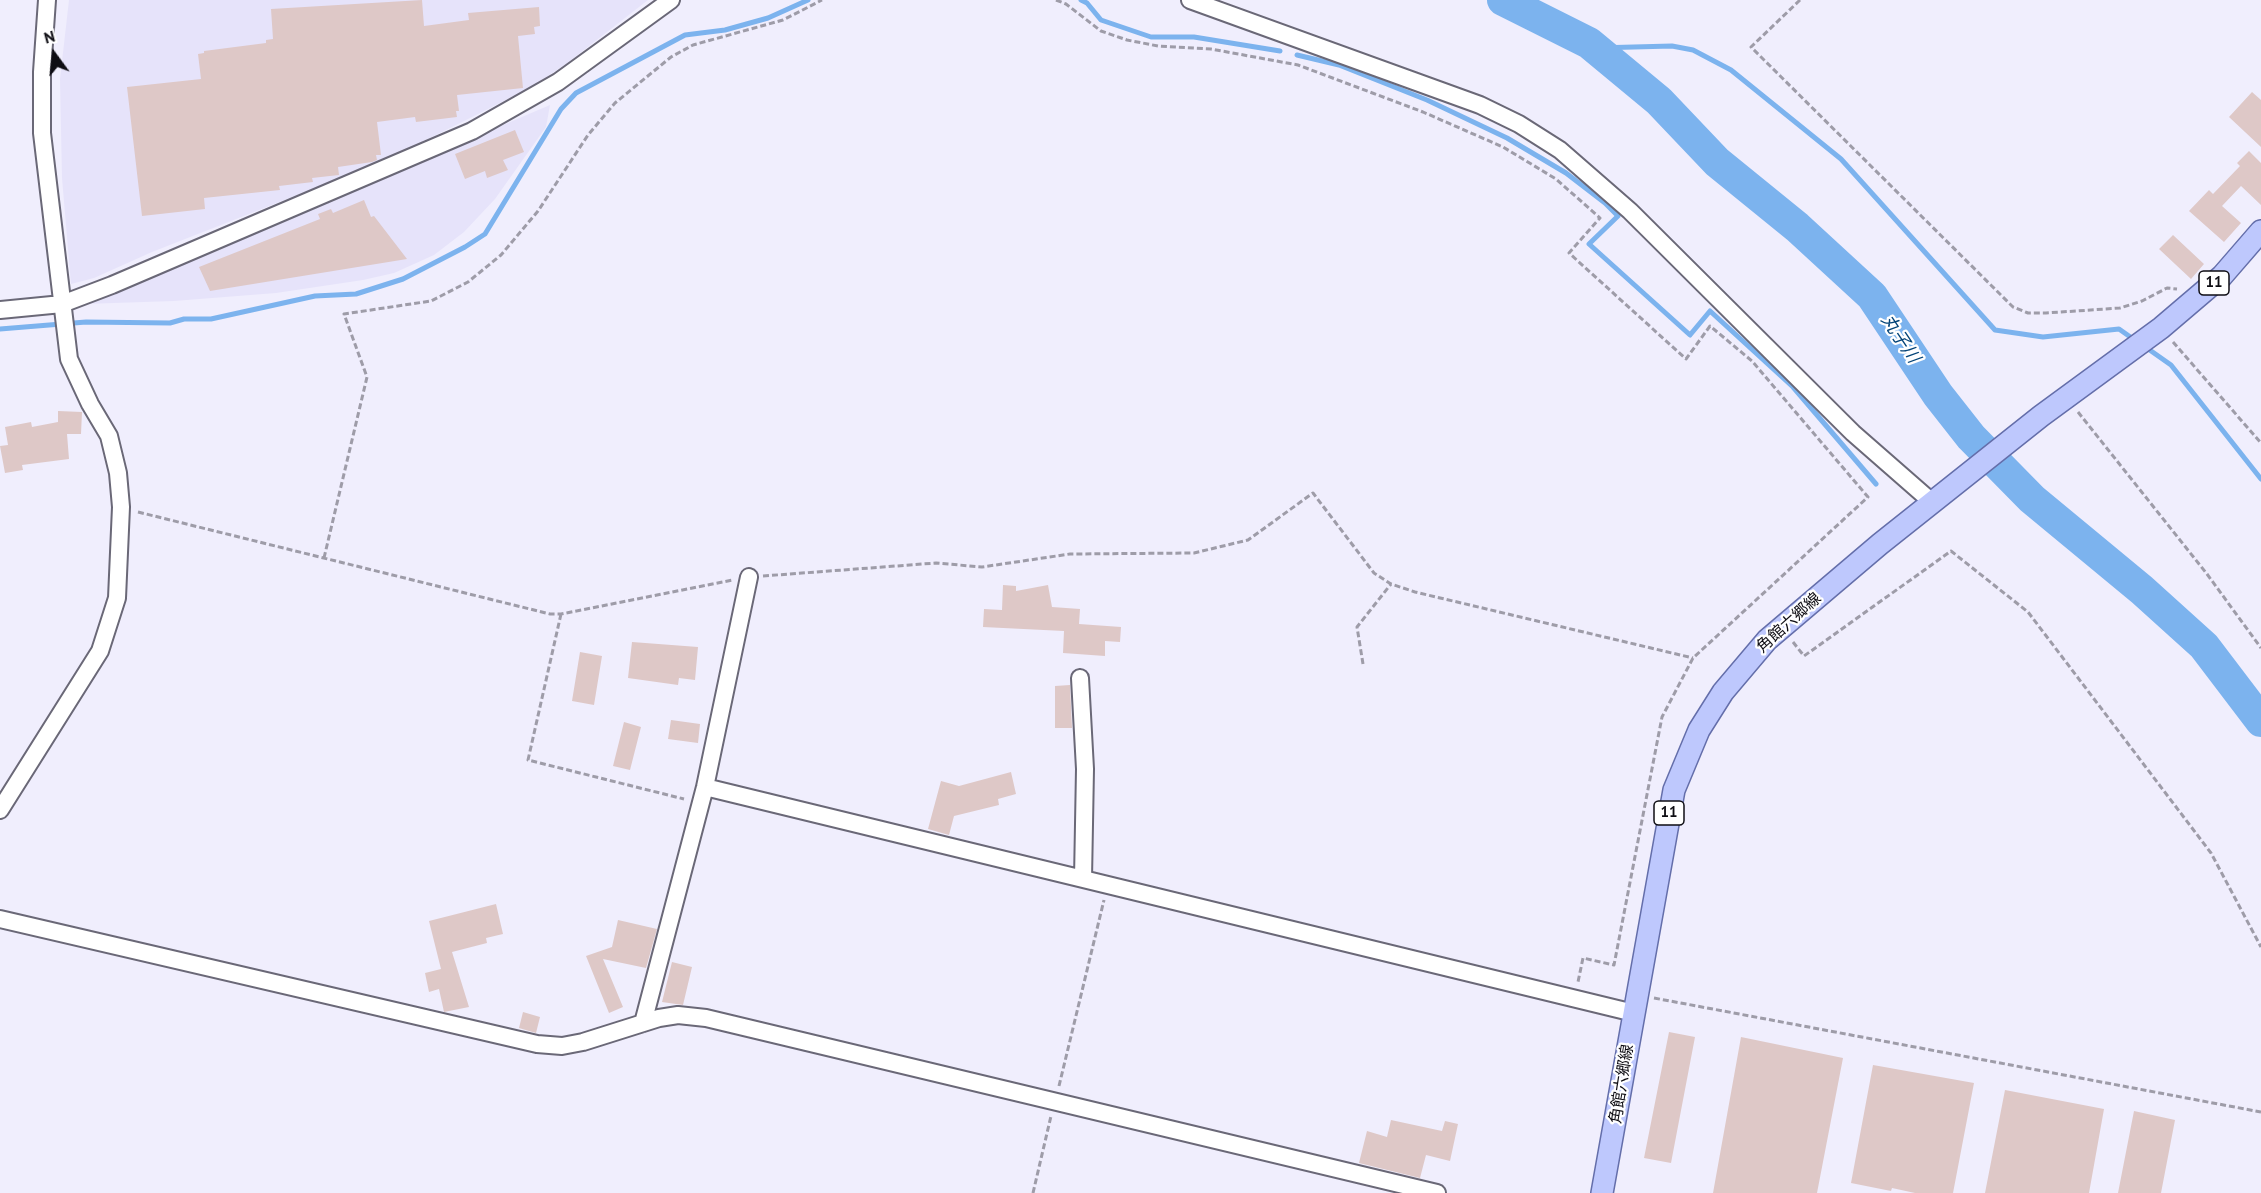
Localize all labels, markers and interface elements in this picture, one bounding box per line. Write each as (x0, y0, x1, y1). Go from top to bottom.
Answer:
north arrow (24, 24, 84, 84)
text: N (42, 26, 57, 48)
road number: 11 (2199, 271, 2229, 295)
water label: 丸子川 (1876, 311, 1924, 367)
street label: 角館六郷線 (1753, 589, 1825, 657)
road number: 11 (1654, 801, 1684, 825)
street label: 角館六郷線 (1606, 1043, 1638, 1125)

